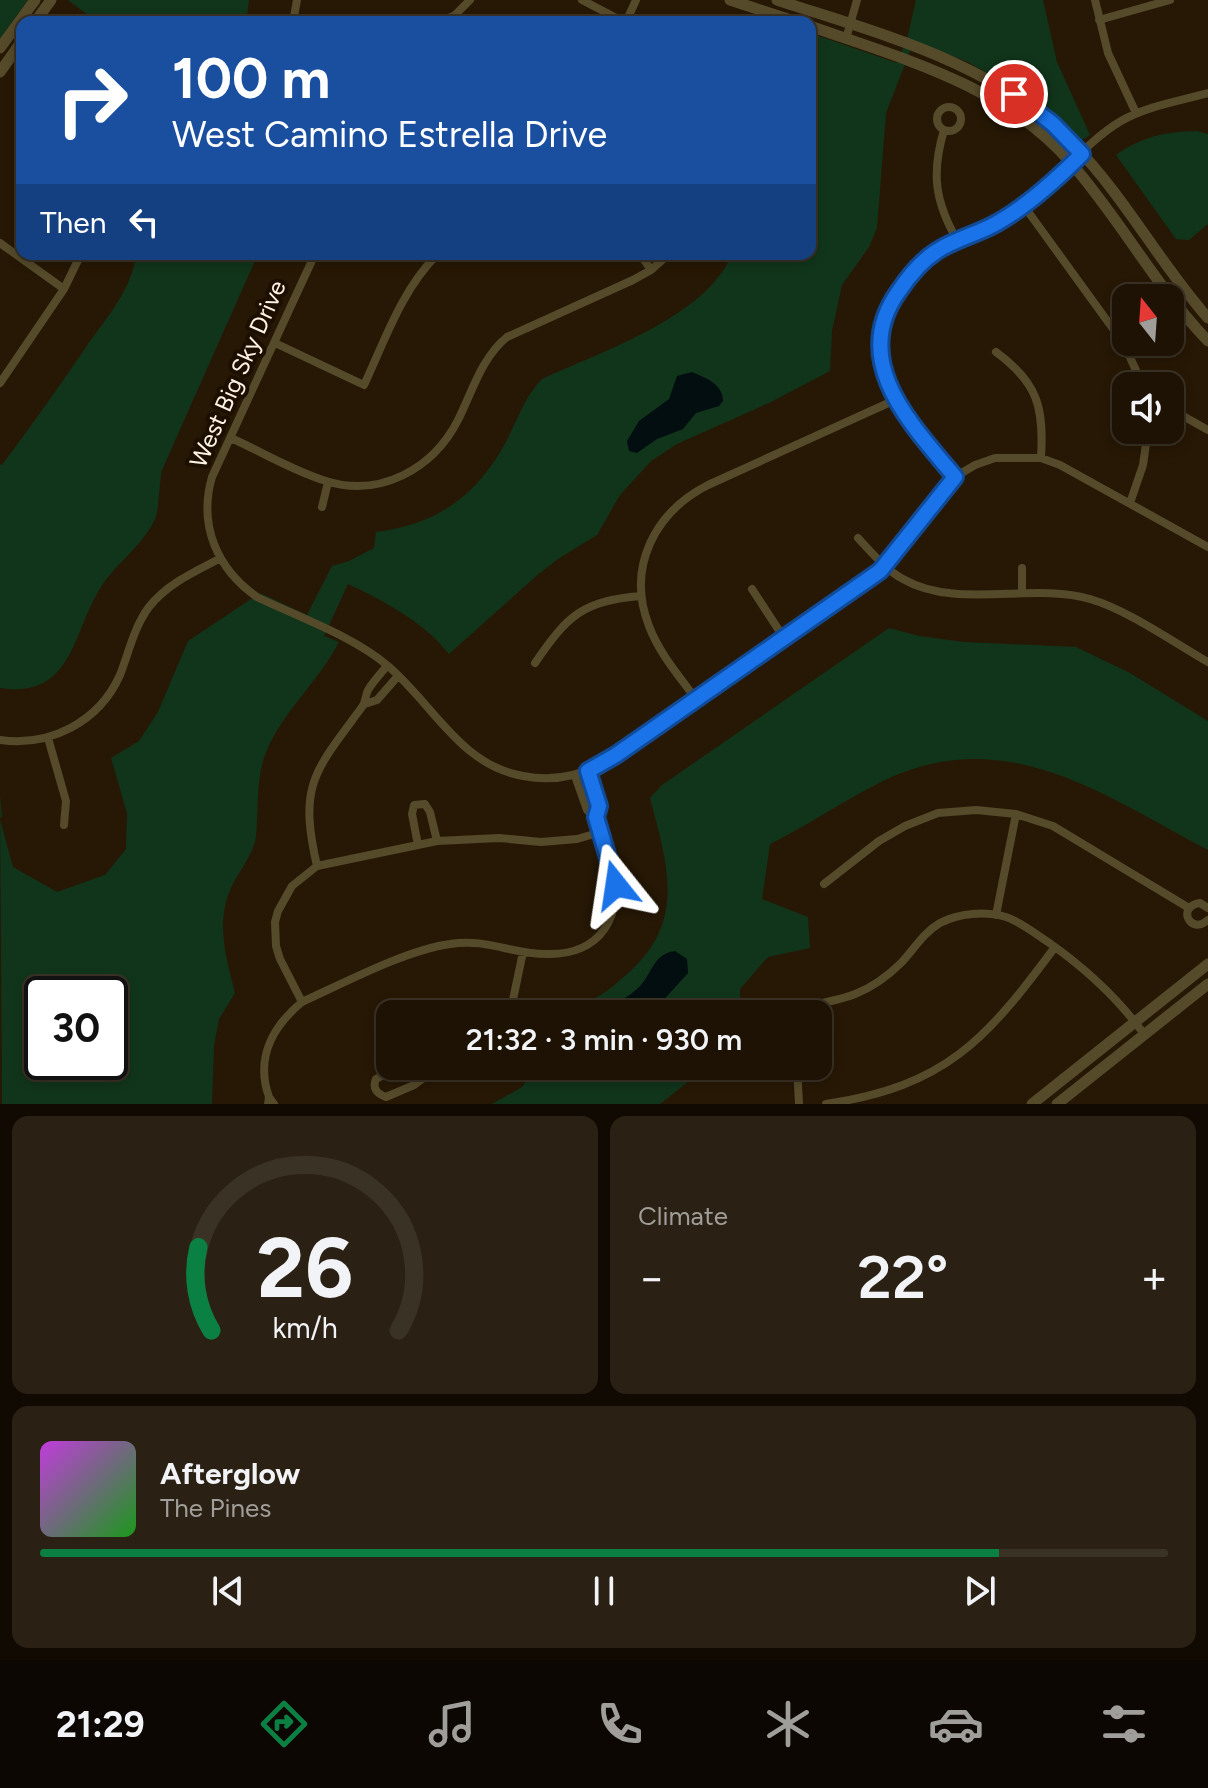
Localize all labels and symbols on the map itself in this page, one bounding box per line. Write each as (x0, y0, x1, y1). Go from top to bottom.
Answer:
pin (980, 60, 1048, 128)
street label: West Big Sky Drive (183, 276, 292, 472)
north arrow (1112, 284, 1184, 356)
position arrow (574, 843, 658, 927)
speed limit sign: 30 (24, 976, 128, 1080)

